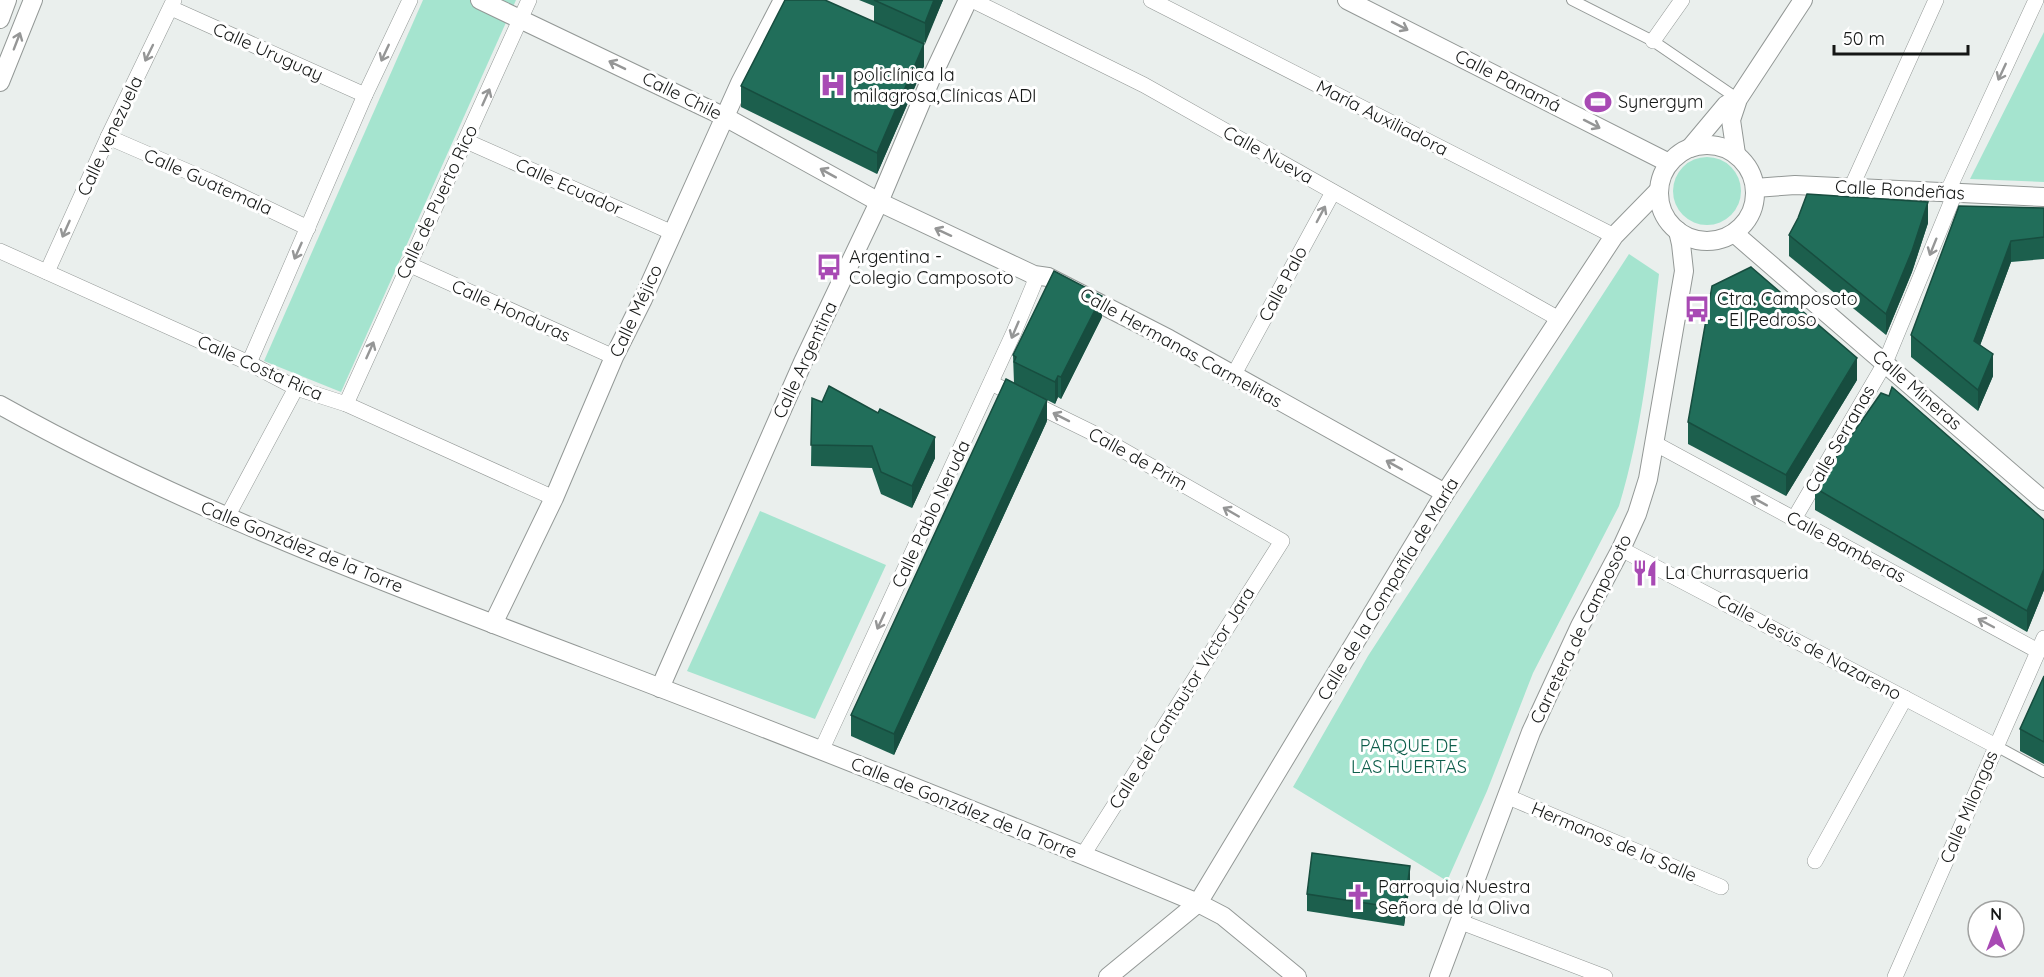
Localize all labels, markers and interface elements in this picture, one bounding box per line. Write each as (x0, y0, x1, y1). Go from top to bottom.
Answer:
street label: Calle Uruguay (210, 17, 327, 86)
scale bar (1834, 18, 1968, 56)
one-way arrow (1390, 21, 1408, 33)
text: 50 m (1843, 27, 1885, 50)
one-way arrow (12, 33, 23, 51)
one-way arrow (143, 43, 154, 61)
one-way arrow (378, 43, 390, 61)
street label: Calle Panamá (1451, 44, 1565, 117)
one-way arrow (609, 58, 627, 70)
place label: policlínica la milagrosa,Clínicas ADI (853, 63, 1037, 107)
one-way arrow (1996, 63, 2008, 81)
street label: Calle Chile (639, 66, 726, 125)
hospital icon: policlínica la milagrosa,Clínicas ADI (818, 70, 848, 100)
street label: Calle venezuela (72, 72, 147, 200)
street label: María Auxiliadora (1312, 74, 1452, 161)
sports icon: Synergym (1583, 87, 1613, 117)
one-way arrow (481, 88, 492, 106)
place label: Synergym (1618, 90, 1703, 113)
one-way arrow (1583, 119, 1601, 130)
street label: Calle Nueva (1219, 120, 1317, 189)
street label: Calle de Puerto Rico (391, 121, 482, 283)
street label: Calle Guatemala (140, 143, 276, 220)
street label: Calle Ecuador (512, 153, 627, 220)
one-way arrow (820, 167, 837, 179)
street label: Calle Rondeñas (1835, 175, 1966, 204)
one-way arrow (1315, 206, 1327, 223)
one-way arrow (60, 220, 72, 238)
one-way arrow (935, 226, 953, 238)
one-way arrow (1927, 237, 1938, 255)
one-way arrow (292, 241, 303, 259)
street label: Calle Palo (1253, 242, 1312, 325)
place label: Argentina - Colegio Camposoto (849, 245, 1014, 289)
bus stop icon: Argentina - Colegio Camposoto (814, 252, 844, 282)
street label: Calle Méjico (604, 261, 667, 361)
street label: Calle Honduras (448, 274, 574, 347)
street label: Calle Hermanas Carmelitas (1076, 282, 1286, 413)
place label: Ctra. Camposoto - El Pedroso (1717, 287, 1858, 331)
bus stop icon: Ctra. Camposoto - El Pedroso (1682, 294, 1712, 324)
street label: Calle Argentina (767, 297, 842, 422)
one-way arrow (1009, 320, 1021, 338)
street label: Calle Costa Rica (194, 330, 327, 406)
one-way arrow (364, 342, 376, 360)
street label: Calle Mineras (1868, 344, 1967, 435)
street label: Calle Serranas (1799, 381, 1880, 497)
one-way arrow (1053, 411, 1070, 423)
street label: Calle de Prim (1085, 422, 1192, 495)
street label: Calle Pablo Neruda (886, 436, 975, 591)
one-way arrow (1386, 459, 1403, 471)
street label: Calle de la Compañía de María (1312, 473, 1463, 704)
street label: Calle González de la Torre (198, 495, 407, 598)
one-way arrow (1751, 495, 1768, 507)
street label: Calle Bamberas (1783, 505, 1910, 588)
one-way arrow (1223, 506, 1240, 518)
street label: Carretera de Camposoto (1525, 530, 1636, 727)
restaurant icon: La Churrasqueria (1630, 558, 1660, 588)
place label: La Churrasqueria (1665, 561, 1809, 584)
street label: Calle del Cantautor Víctor Jara (1104, 582, 1260, 813)
street label: Calle Jesús de Nazareno (1713, 588, 1906, 705)
one-way arrow (875, 612, 886, 630)
one-way arrow (1978, 617, 1996, 628)
park label: PARQUE DE LAS HUERTAS (1351, 734, 1467, 778)
street label: Calle Milongas (1934, 747, 2003, 867)
street label: Calle de González de la Torre (848, 752, 1081, 864)
street label: Hermanos de la Salle (1528, 796, 1700, 887)
place label: Parroquia Nuestra Señora de la Oliva (1378, 875, 1530, 919)
church icon: Parroquia Nuestra Señora de la Oliva (1343, 882, 1373, 912)
north arrow (1966, 899, 2026, 959)
text: N (1990, 904, 2002, 924)

